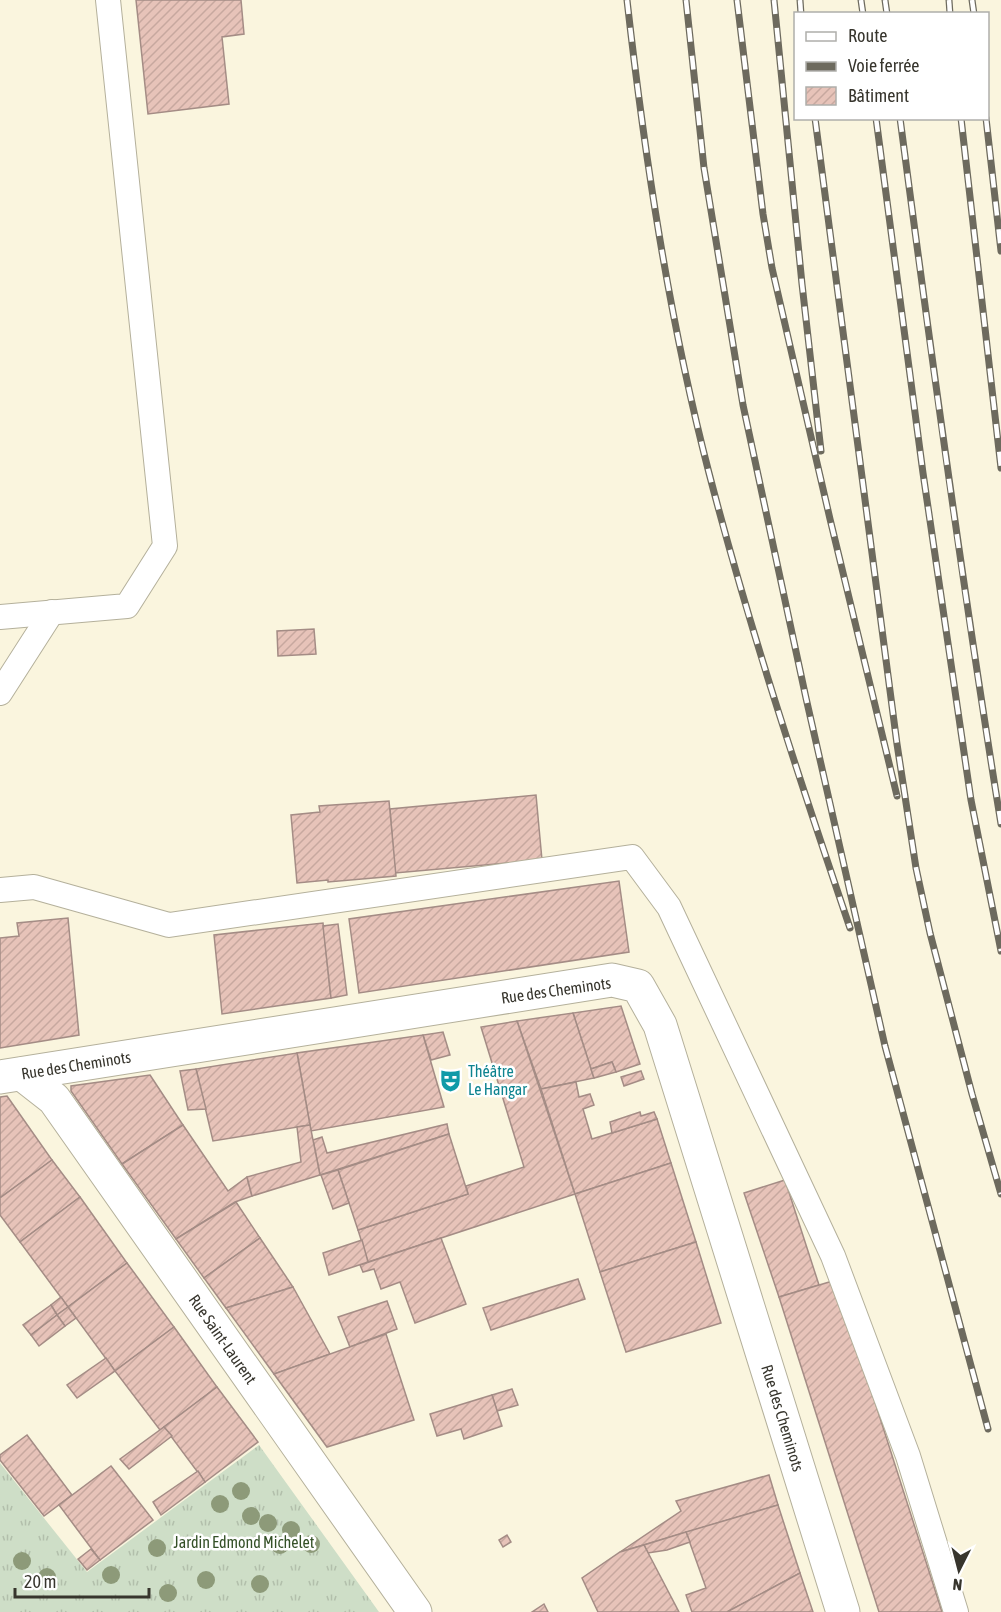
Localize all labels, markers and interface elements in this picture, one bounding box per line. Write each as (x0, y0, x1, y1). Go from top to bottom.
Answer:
legend (794, 12, 989, 120)
text: Route (848, 25, 887, 46)
text: Voie ferrée (848, 55, 920, 76)
text: Bâtiment (848, 85, 909, 106)
street label: Rue des Cheminots (500, 973, 612, 1007)
street label: Rue des Cheminots (20, 1047, 132, 1083)
place label: Théâtre Le Hangar (468, 1062, 527, 1099)
theatre icon: Théâtre Le Hangar (437, 1067, 463, 1093)
street label: Rue Saint-Laurent (185, 1291, 261, 1388)
street label: Rue des Cheminots (758, 1362, 808, 1474)
park label: Jardin Edmond Michelet (174, 1533, 315, 1551)
north arrow (929, 1540, 989, 1600)
scale bar (15, 1561, 148, 1599)
text: 20 m (24, 1571, 56, 1592)
text: N (952, 1575, 963, 1594)

